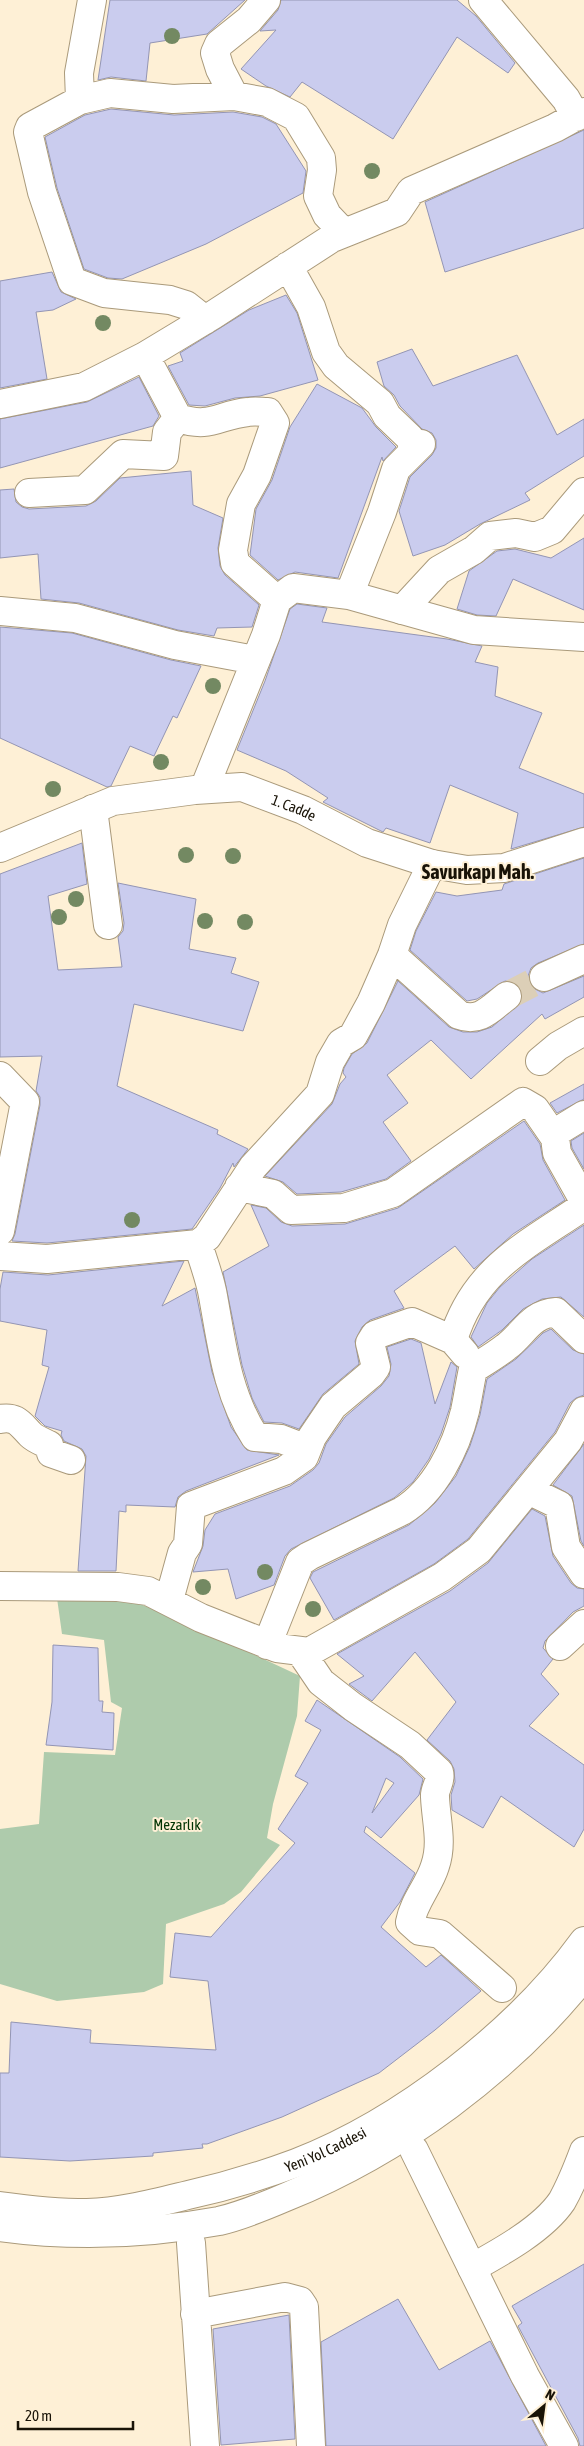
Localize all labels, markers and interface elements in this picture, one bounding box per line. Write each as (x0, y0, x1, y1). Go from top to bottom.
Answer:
street label: 1. Cadde (269, 791, 319, 824)
district label: Savurkapı Mah. (422, 860, 535, 883)
park label: Mezarlık (153, 1816, 201, 1833)
street label: Yeni Yol Caddesi (282, 2123, 369, 2175)
north arrow (519, 2381, 569, 2431)
text: N (543, 2386, 558, 2404)
scale bar (18, 2398, 132, 2430)
text: 20 m (25, 2407, 52, 2424)

